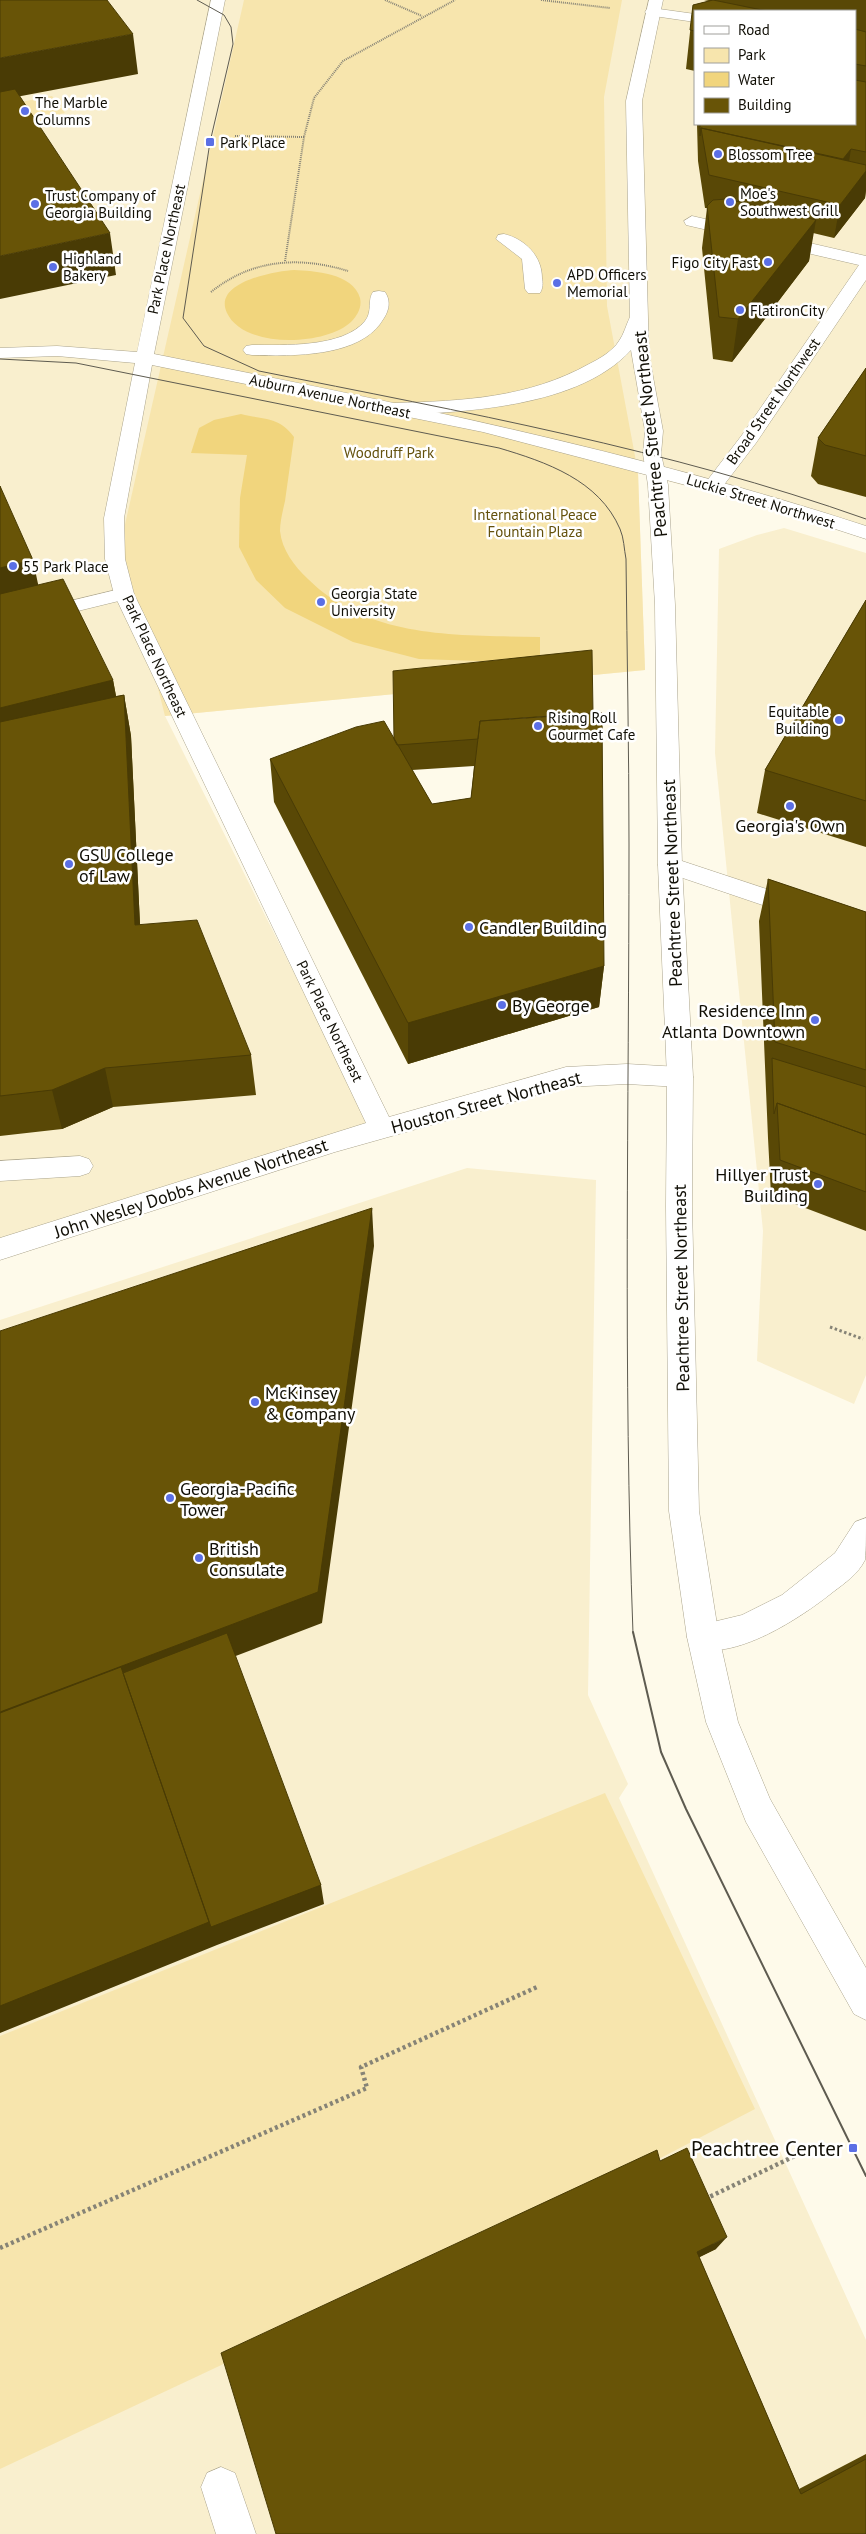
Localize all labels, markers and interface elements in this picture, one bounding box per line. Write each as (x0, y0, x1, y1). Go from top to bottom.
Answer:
legend (694, 10, 856, 125)
text: Road (738, 20, 770, 39)
text: Park (738, 45, 766, 64)
text: Water (738, 70, 775, 89)
place label: The Marble Columns (35, 93, 108, 129)
text: Building (738, 95, 792, 114)
marker: The Marble Columns (19, 105, 31, 117)
place label: Park Place (220, 133, 285, 152)
marker: Park Place (204, 136, 216, 148)
place label: Blossom Tree (728, 145, 813, 164)
marker: Blossom Tree (712, 148, 724, 160)
street label: Park Place Northeast (143, 182, 189, 316)
place label: Moe's Southwest Grill (740, 184, 839, 220)
place label: Trust Company of Georgia Building (45, 186, 157, 222)
marker: Moe's Southwest Grill (724, 196, 736, 208)
marker: Trust Company of Georgia Building (29, 198, 41, 210)
place label: Highland Bakery (63, 249, 121, 285)
place label: Figo City Fast (671, 253, 758, 272)
marker: Figo City Fast (762, 256, 774, 268)
marker: Highland Bakery (47, 261, 59, 273)
place label: APD Officers Memorial (567, 265, 647, 301)
marker: APD Officers Memorial (551, 277, 563, 289)
place label: FlatironCity (750, 301, 825, 320)
marker: FlatironCity (734, 304, 746, 316)
street label: Peachtree Street Northeast (628, 330, 672, 538)
street label: Broad Street Northwest (722, 334, 824, 468)
street label: Auburn Avenue Northeast (248, 370, 412, 422)
park label: Woodruff Park (344, 443, 435, 462)
street label: Luckie Street Northwest (684, 469, 838, 533)
park label: International Peace Fountain Plaza (473, 505, 597, 541)
place label: 55 Park Place (23, 557, 109, 576)
marker: 55 Park Place (7, 560, 19, 572)
place label: Georgia State University (331, 584, 417, 620)
street label: Park Place Northeast (118, 592, 192, 720)
marker: Georgia State University (315, 596, 327, 608)
place label: Equitable Building (768, 702, 829, 738)
place label: Rising Roll Gourmet Cafe (548, 708, 635, 744)
marker: Equitable Building (833, 714, 845, 726)
marker: Rising Roll Gourmet Cafe (532, 720, 544, 732)
street label: Peachtree Street Northeast (657, 779, 687, 987)
marker: Georgia's Own (784, 800, 796, 812)
place label: Georgia's Own (735, 814, 845, 837)
place label: GSU College of Law (79, 843, 174, 887)
marker: GSU College of Law (63, 858, 75, 870)
place label: Candler Building (479, 916, 607, 939)
marker: Candler Building (463, 921, 475, 933)
street label: Park Place Northeast (292, 957, 368, 1085)
place label: By George (512, 994, 590, 1017)
marker: By George (496, 999, 508, 1011)
place label: Residence Inn Atlanta Downtown (662, 999, 805, 1043)
marker: Residence Inn Atlanta Downtown (809, 1014, 821, 1026)
street label: Houston Street Northeast (388, 1066, 584, 1138)
street label: John Wesley Dobbs Avenue Northeast (50, 1133, 331, 1243)
place label: Hillyer Trust Building (715, 1163, 808, 1207)
marker: Hillyer Trust Building (812, 1178, 824, 1190)
street label: Peachtree Street Northeast (668, 1184, 694, 1392)
place label: McKinsey & Company (265, 1381, 356, 1425)
marker: McKinsey & Company (249, 1396, 261, 1408)
place label: Georgia-Pacific Tower (180, 1477, 295, 1521)
marker: Georgia-Pacific Tower (164, 1492, 176, 1504)
place label: British Consulate (209, 1537, 285, 1581)
marker: British Consulate (193, 1552, 205, 1564)
place label: Peachtree Center (691, 2135, 843, 2162)
marker: Peachtree Center (847, 2142, 859, 2154)

